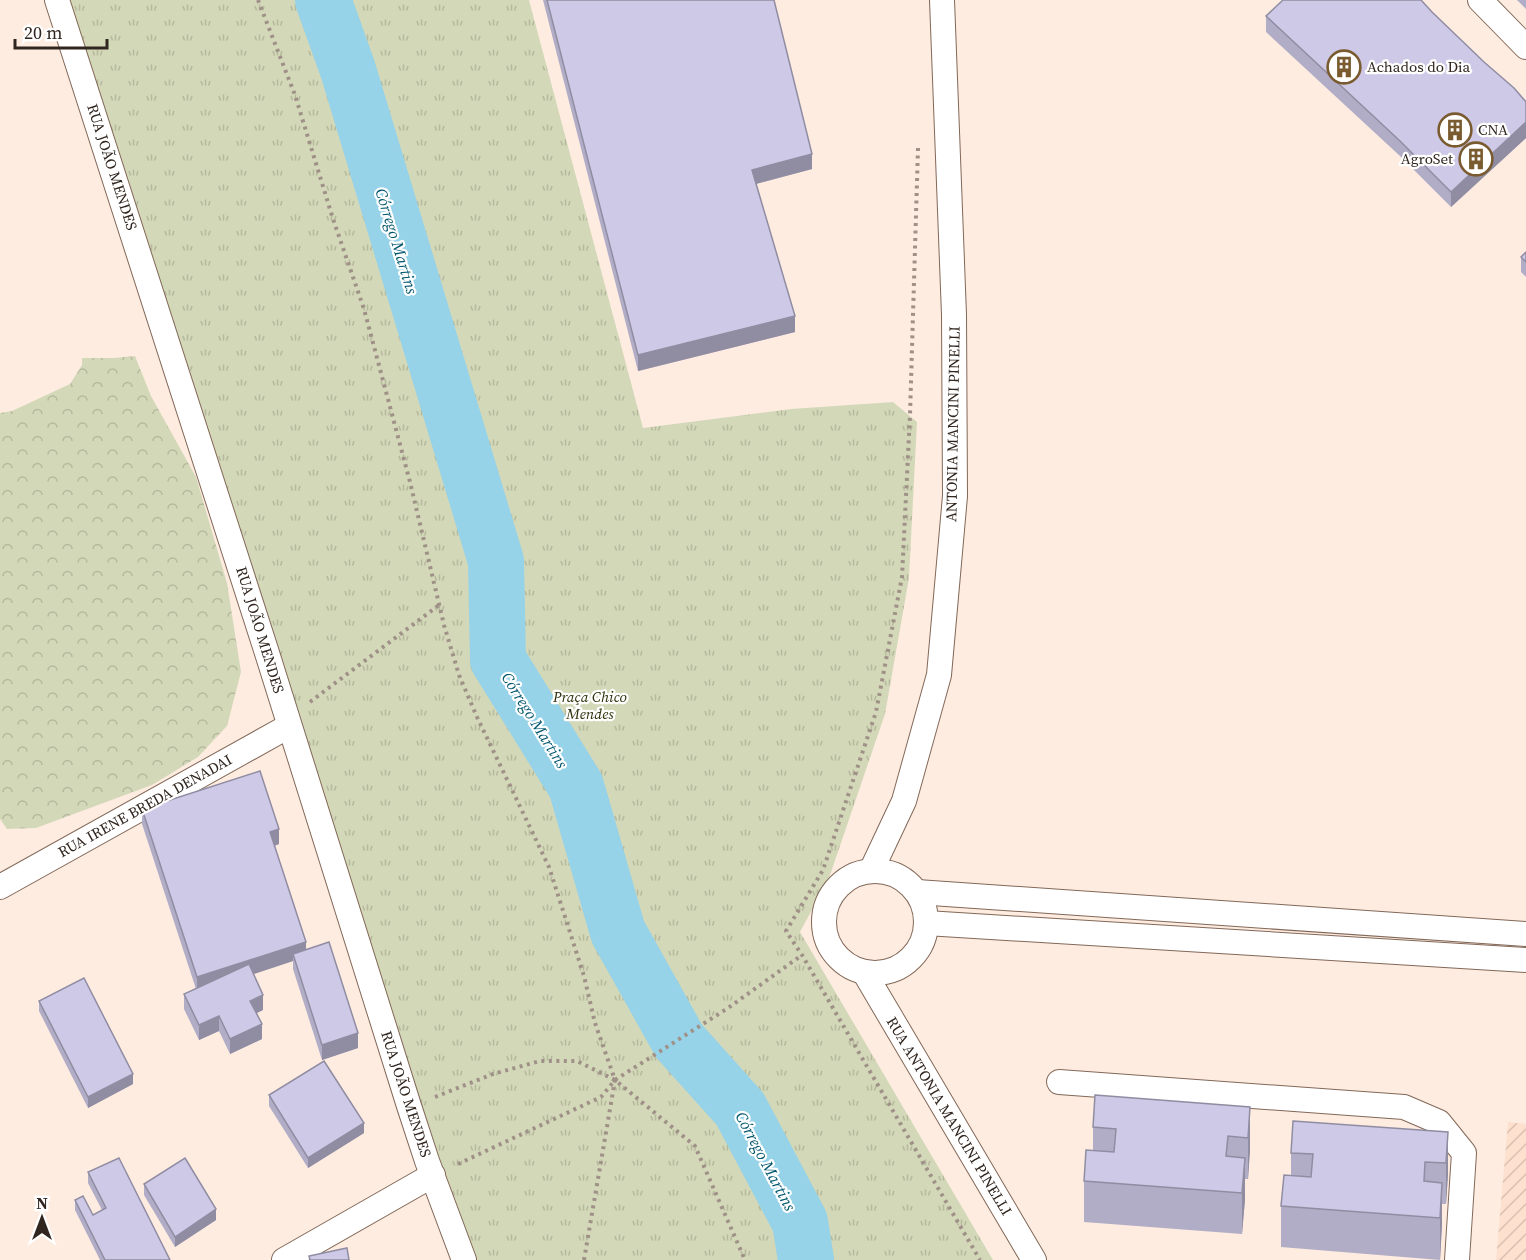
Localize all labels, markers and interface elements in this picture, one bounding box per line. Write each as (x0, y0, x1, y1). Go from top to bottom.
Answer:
scale bar (15, 12, 106, 50)
text: 20 m (24, 20, 62, 45)
building icon: Achados do Dia (1326, 49, 1362, 85)
place label: Achados do Dia (1367, 56, 1471, 77)
street label: RUA JOÃO MENDES (82, 101, 143, 233)
building icon: CNA (1437, 112, 1473, 148)
place label: CNA (1478, 119, 1508, 140)
building icon: AgroSet (1458, 141, 1494, 177)
place label: AgroSet (1401, 148, 1453, 169)
water label: Córrego Martins (371, 186, 424, 297)
street label: ANTONIA MANCINI PINELLI (940, 326, 965, 522)
street label: RUA JOÃO MENDES (231, 564, 290, 696)
water label: Córrego Martins (497, 668, 573, 772)
park label: Praça Chico Mendes (552, 686, 627, 724)
street label: RUA IRENE BREDA DENADAI (54, 749, 236, 862)
street label: RUA ANTONIA MANCINI PINELLI (882, 1012, 1017, 1219)
street label: RUA JOÃO MENDES (376, 1028, 437, 1160)
water label: Córrego Martins (731, 1108, 801, 1215)
north arrow (12, 1188, 72, 1248)
text: N (36, 1192, 48, 1214)

